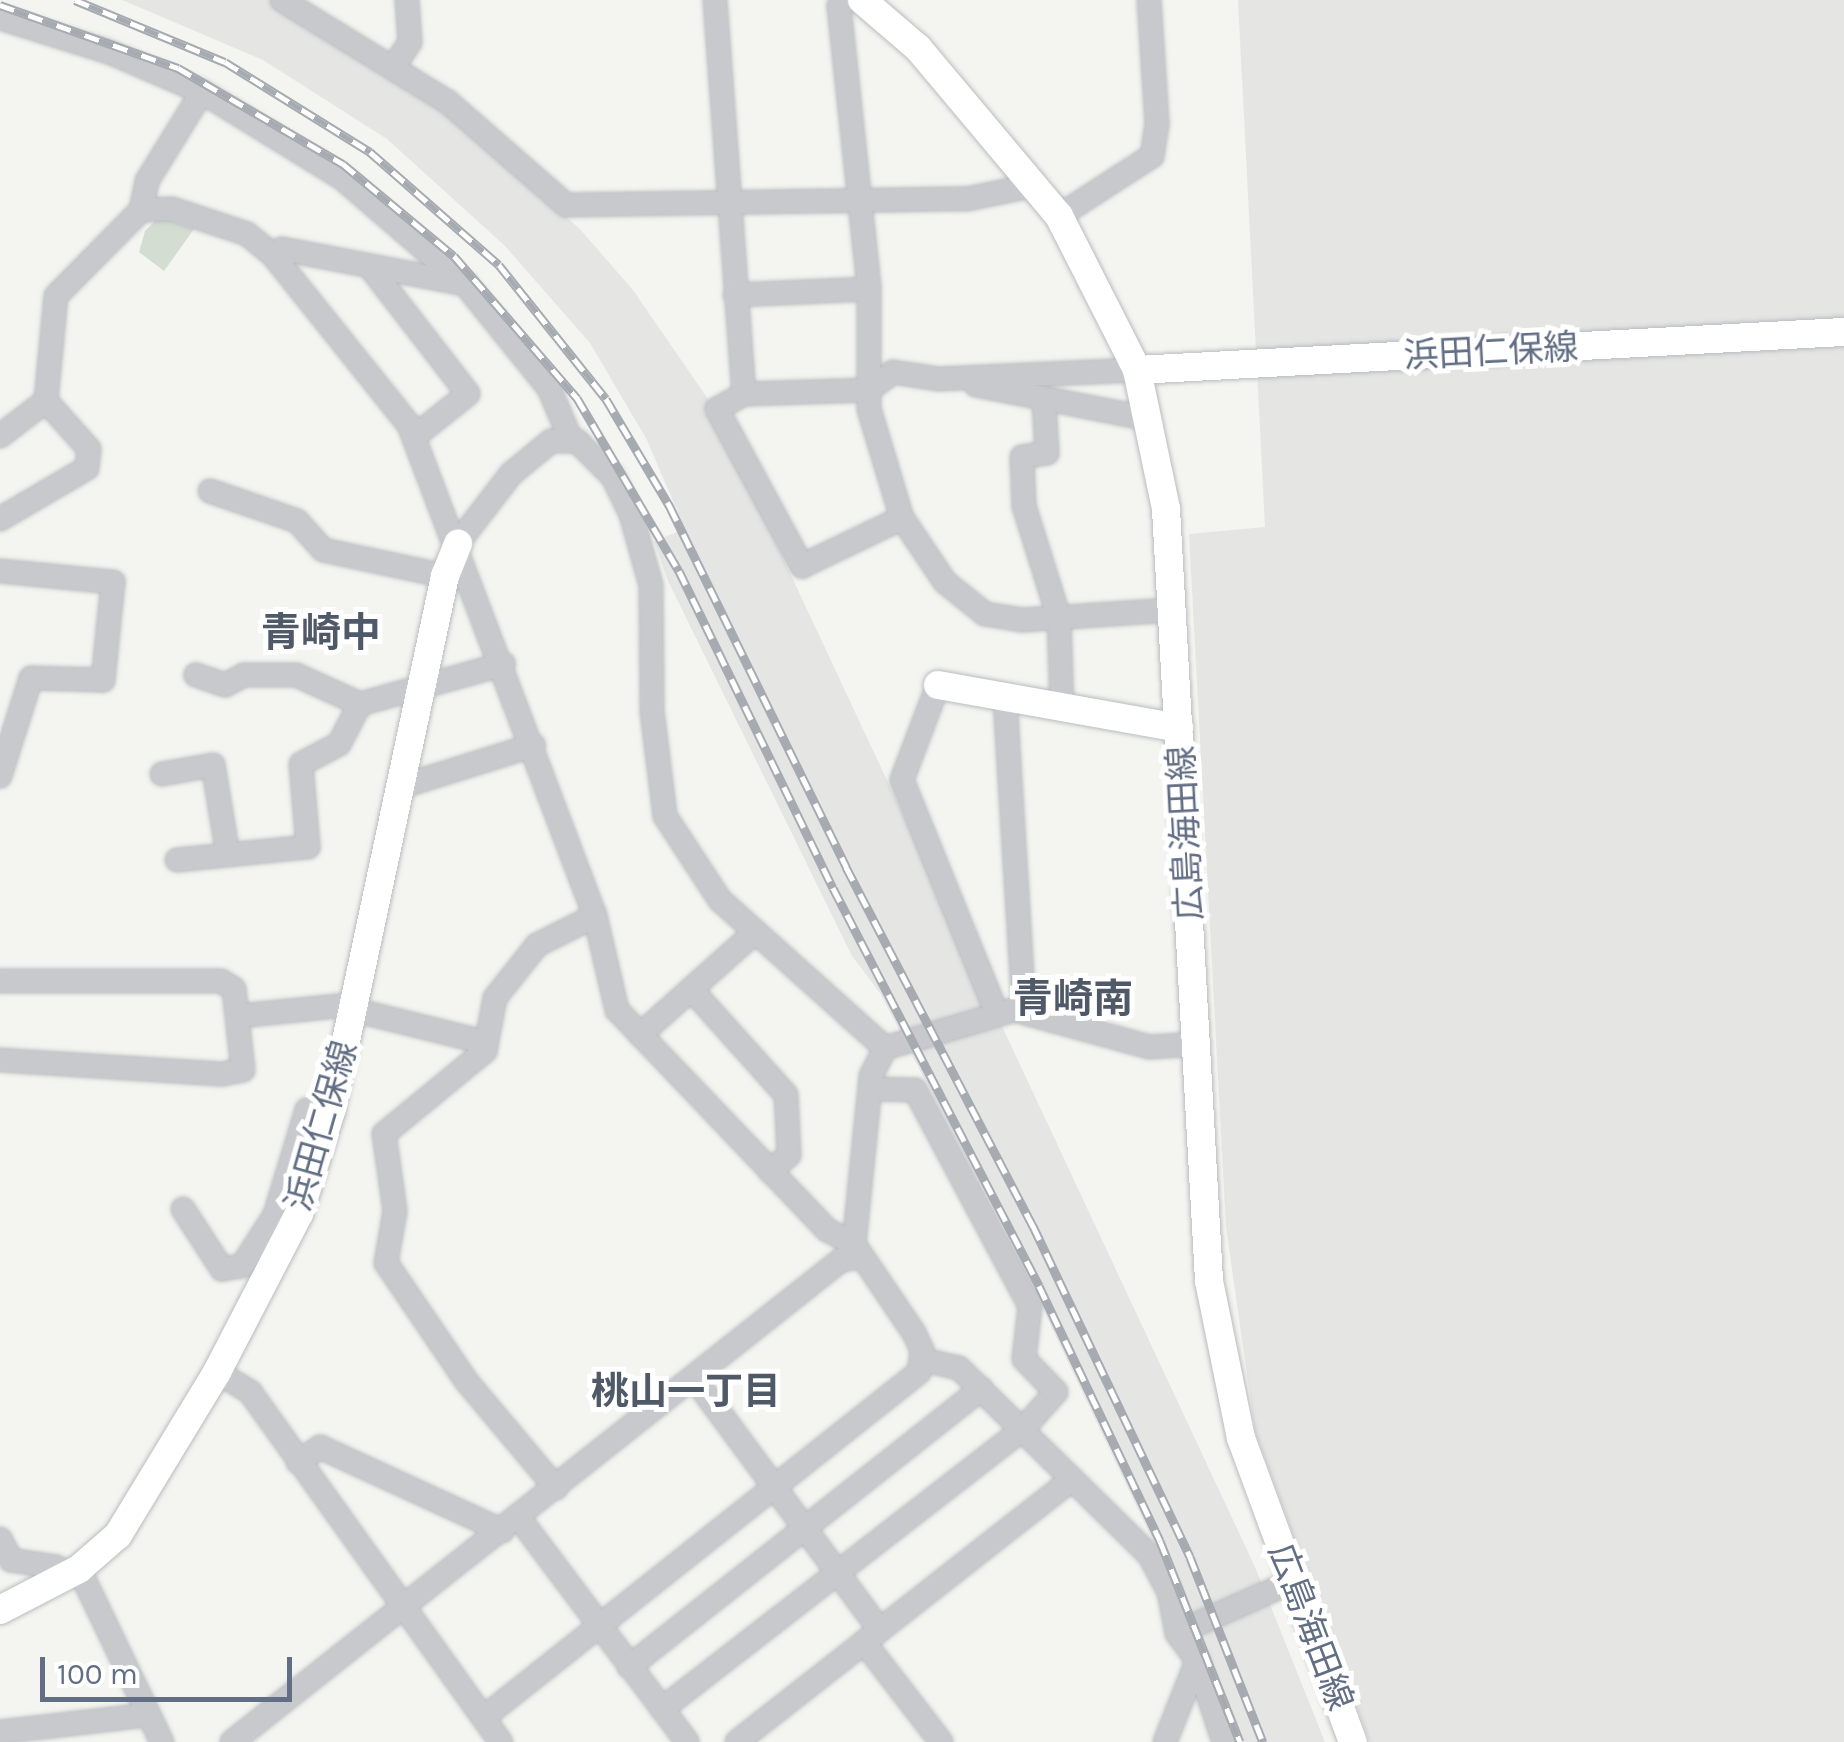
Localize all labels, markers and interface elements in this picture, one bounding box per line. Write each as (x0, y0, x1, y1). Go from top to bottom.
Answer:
street label: 浜田仁保線 (1403, 326, 1579, 378)
district label: 青崎中 (261, 609, 381, 657)
street label: 広島海田線 (1160, 745, 1212, 921)
district label: 青崎南 (1013, 975, 1133, 1023)
street label: 浜田仁保線 (278, 1036, 366, 1216)
district label: 桃山一丁目 (591, 1369, 781, 1415)
street label: 広島海田線 (1259, 1538, 1361, 1716)
scale bar (45, 1637, 298, 1699)
text: 100 m (57, 1656, 138, 1692)

